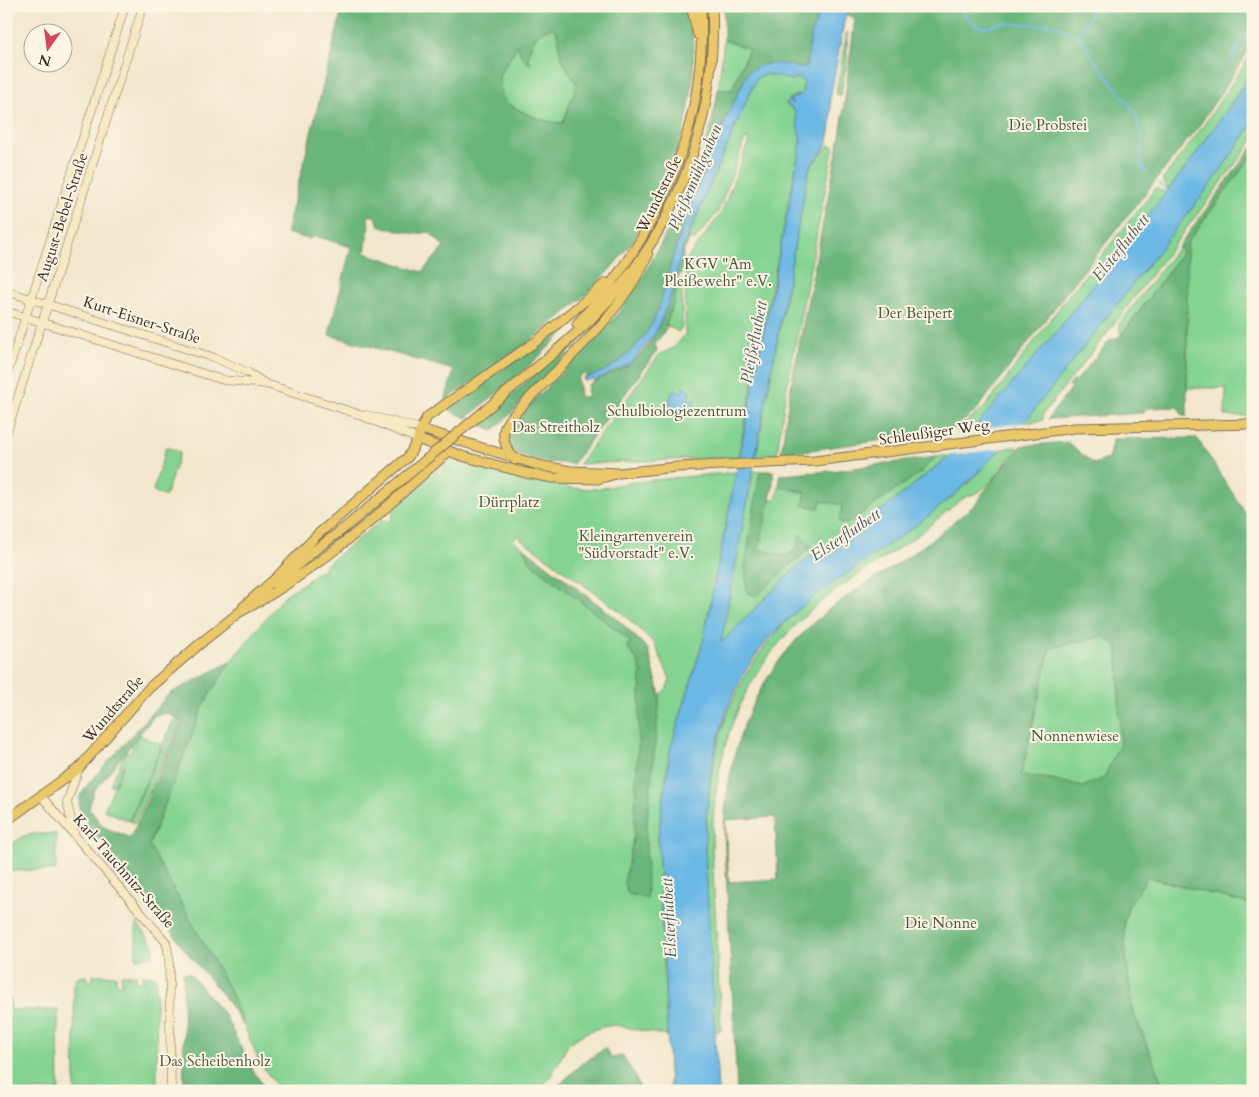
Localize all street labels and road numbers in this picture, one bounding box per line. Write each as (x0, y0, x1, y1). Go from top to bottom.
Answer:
street label: August-Bebel-Straße (32, 150, 92, 284)
street label: Wundtstraße (631, 152, 686, 237)
street label: Kurt-Eisner-Straße (81, 292, 203, 348)
street label: Schleußiger Weg (878, 414, 991, 450)
street label: Wundtstraße (77, 671, 148, 748)
street label: Karl-Tauchnitz-Straße (69, 810, 179, 933)

